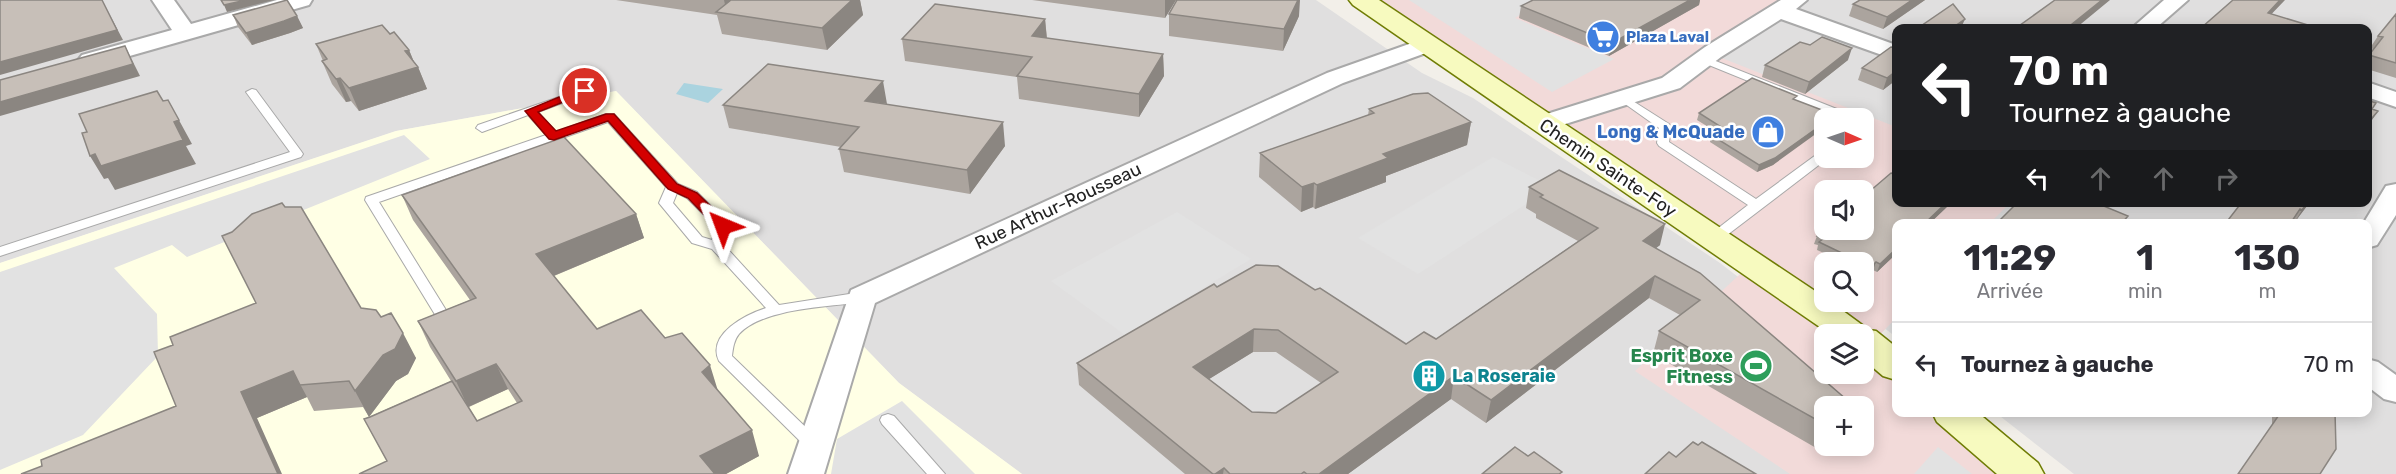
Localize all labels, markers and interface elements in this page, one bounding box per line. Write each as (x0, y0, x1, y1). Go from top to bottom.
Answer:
supermarket icon: Plaza Laval (1585, 19, 1621, 55)
place label: Plaza Laval (1626, 28, 1709, 46)
text: 70 m (2009, 46, 2109, 96)
icon: left (1910, 48, 1988, 126)
pin (559, 65, 610, 116)
icon: arrive (568, 74, 601, 107)
text: Tournez à gauche (2009, 97, 2231, 129)
north arrow (1814, 108, 1874, 168)
map controls (1814, 108, 1874, 456)
street label: Chemin Sainte-Foy (1535, 114, 1681, 222)
shop icon: Long & McQuade (1750, 114, 1786, 150)
place label: Long & McQuade (1597, 121, 1745, 143)
street label: Rue Arthur-Rousseau (971, 158, 1145, 254)
icon: left (2021, 162, 2054, 195)
icon: ahead (2084, 162, 2117, 195)
icon: ahead (2147, 162, 2180, 195)
icon: right (2210, 162, 2243, 195)
button: sound (1814, 180, 1874, 240)
position arrow (691, 194, 755, 258)
text: 11:29 (1964, 236, 2056, 279)
text: 1 (2136, 236, 2154, 279)
text: 130 (2234, 236, 2300, 279)
button: search (1814, 252, 1874, 312)
text: Arrivée (1977, 279, 2043, 303)
text: min (2128, 279, 2163, 303)
text: m (2258, 279, 2276, 303)
button: layers (1814, 324, 1874, 384)
place label: Esprit Boxe Fitness (1630, 345, 1733, 388)
sports icon: Esprit Boxe Fitness (1738, 348, 1774, 384)
icon: left (1910, 348, 1943, 381)
text: Tournez à gauche (1961, 351, 2154, 378)
text: 70 m (2304, 351, 2354, 378)
building icon: La Roseraie (1411, 358, 1447, 394)
place label: La Roseraie (1452, 365, 1556, 387)
button: + (1814, 396, 1874, 456)

